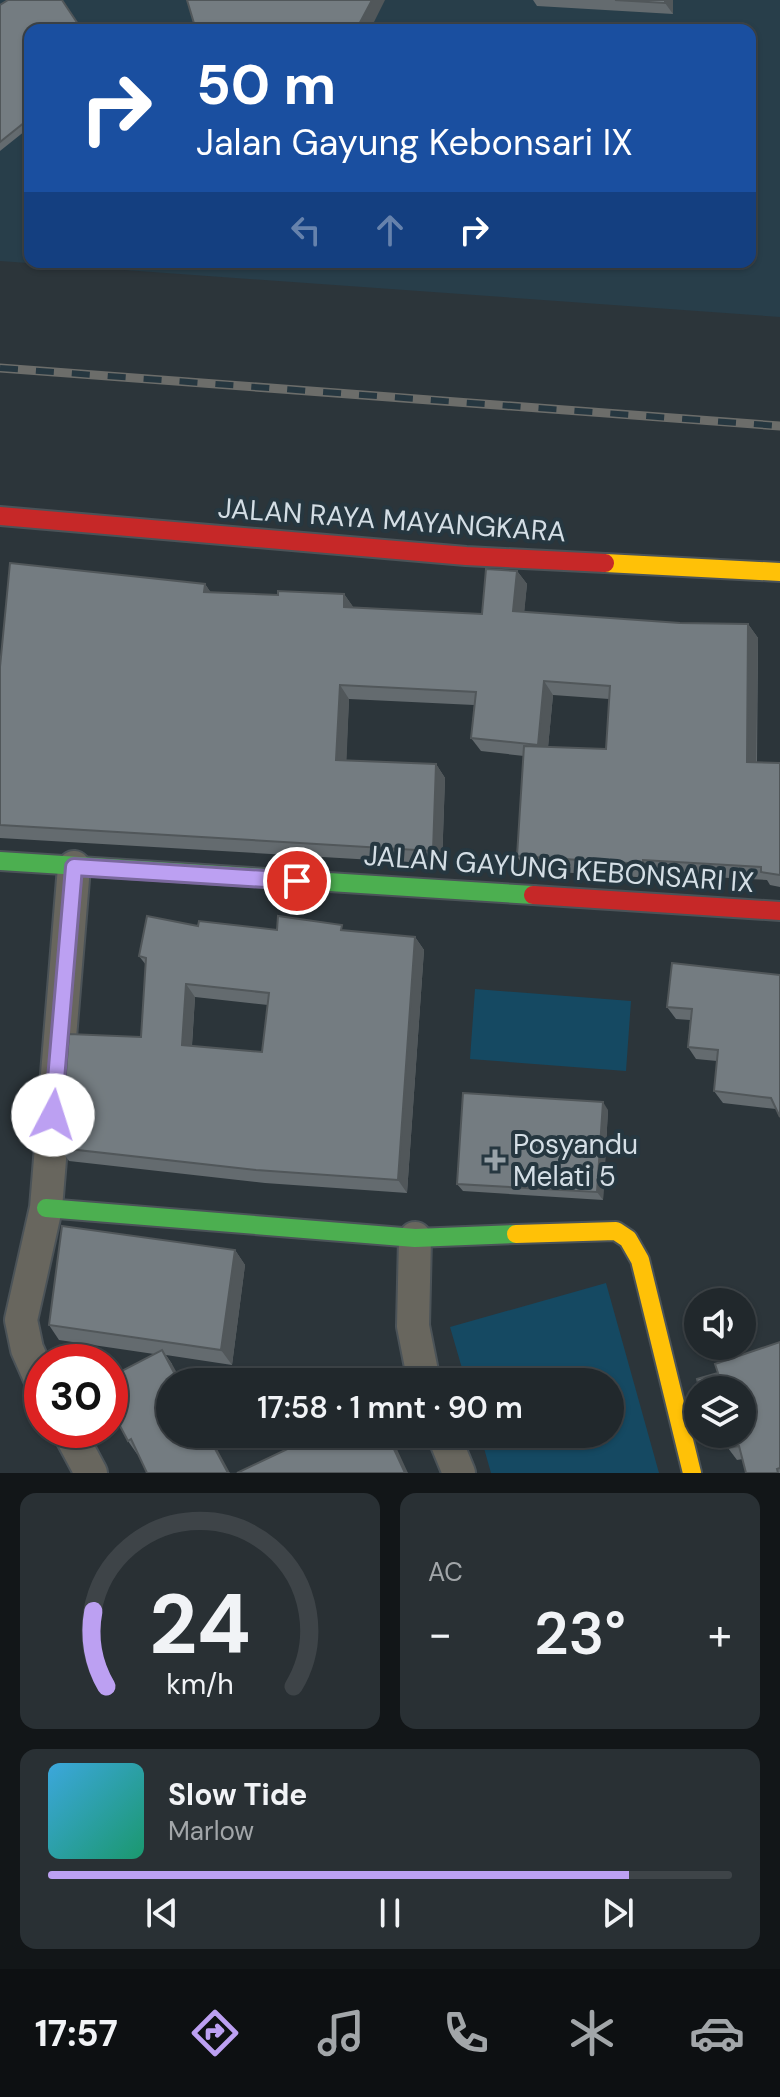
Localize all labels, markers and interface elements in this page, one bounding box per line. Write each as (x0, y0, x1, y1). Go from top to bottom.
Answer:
text: 50 m (196, 48, 336, 121)
icon: right (64, 56, 168, 160)
text: Jalan Gayung Kebonsari IX (196, 119, 633, 166)
icon: left (284, 208, 328, 252)
icon: ahead (368, 208, 412, 252)
icon: right (452, 208, 496, 252)
street label: JALAN RAYA MAYANGKARA (217, 489, 567, 551)
street label: JALAN GAYUNG KEBONSARI IX (363, 837, 755, 901)
pin (263, 847, 331, 915)
icon: arrive (275, 859, 319, 903)
position arrow (11, 1073, 95, 1157)
place label: Posyandu Melati 5 (513, 1126, 638, 1195)
marker: Posyandu Melati 5 (484, 1149, 506, 1171)
map controls (684, 1288, 756, 1448)
button: sound (684, 1288, 756, 1360)
speed limit sign: 30 (24, 1344, 128, 1448)
button: layers (684, 1376, 756, 1448)
text: 17:58 · 1 mnt · 90 m (257, 1388, 523, 1427)
text: AC (428, 1555, 463, 1589)
text: 24 (149, 1570, 251, 1679)
text: 23° (534, 1594, 626, 1673)
text: − (428, 1605, 452, 1663)
text: + (708, 1605, 732, 1663)
text: km/h (166, 1666, 234, 1703)
text: Slow Tide (168, 1775, 307, 1814)
text: Marlow (168, 1814, 254, 1848)
icon: previous (140, 1891, 184, 1935)
icon: pause (368, 1891, 412, 1935)
icon: next (596, 1891, 640, 1935)
icon: directions (187, 2005, 243, 2061)
icon: music (313, 2005, 369, 2061)
icon: phone (438, 2005, 494, 2061)
icon: climate (564, 2005, 620, 2061)
icon: car (689, 2005, 745, 2061)
text: 17:57 (35, 2010, 118, 2057)

